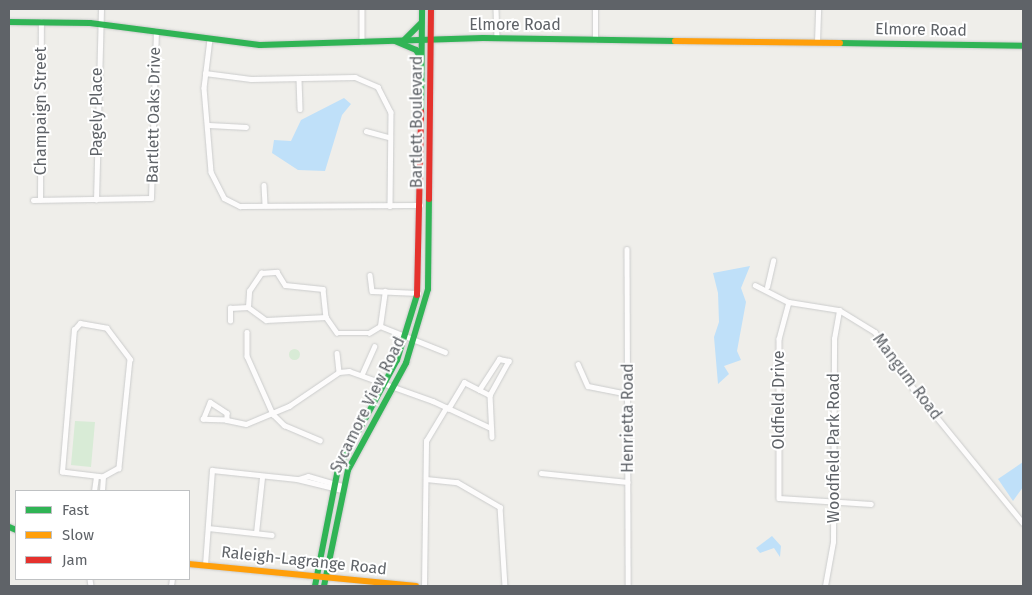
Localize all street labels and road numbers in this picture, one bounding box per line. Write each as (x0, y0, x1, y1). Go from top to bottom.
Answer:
street label: Elmore Road (469, 15, 561, 35)
street label: Elmore Road (875, 20, 967, 40)
street label: Champaign Street (31, 47, 51, 175)
street label: Bartlett Oaks Drive (143, 47, 165, 183)
street label: Bartlett Boulevard (407, 56, 427, 188)
street label: Pagely Place (87, 68, 107, 156)
street label: Mangum Road (868, 330, 946, 424)
street label: Sycamore View Road (327, 334, 409, 476)
street label: Oldfield Drive (769, 350, 789, 450)
street label: Henrietta Road (618, 363, 638, 473)
street label: Woodfield Park Road (824, 373, 844, 523)
street label: Raleigh-Lagrange Road (220, 543, 388, 579)

